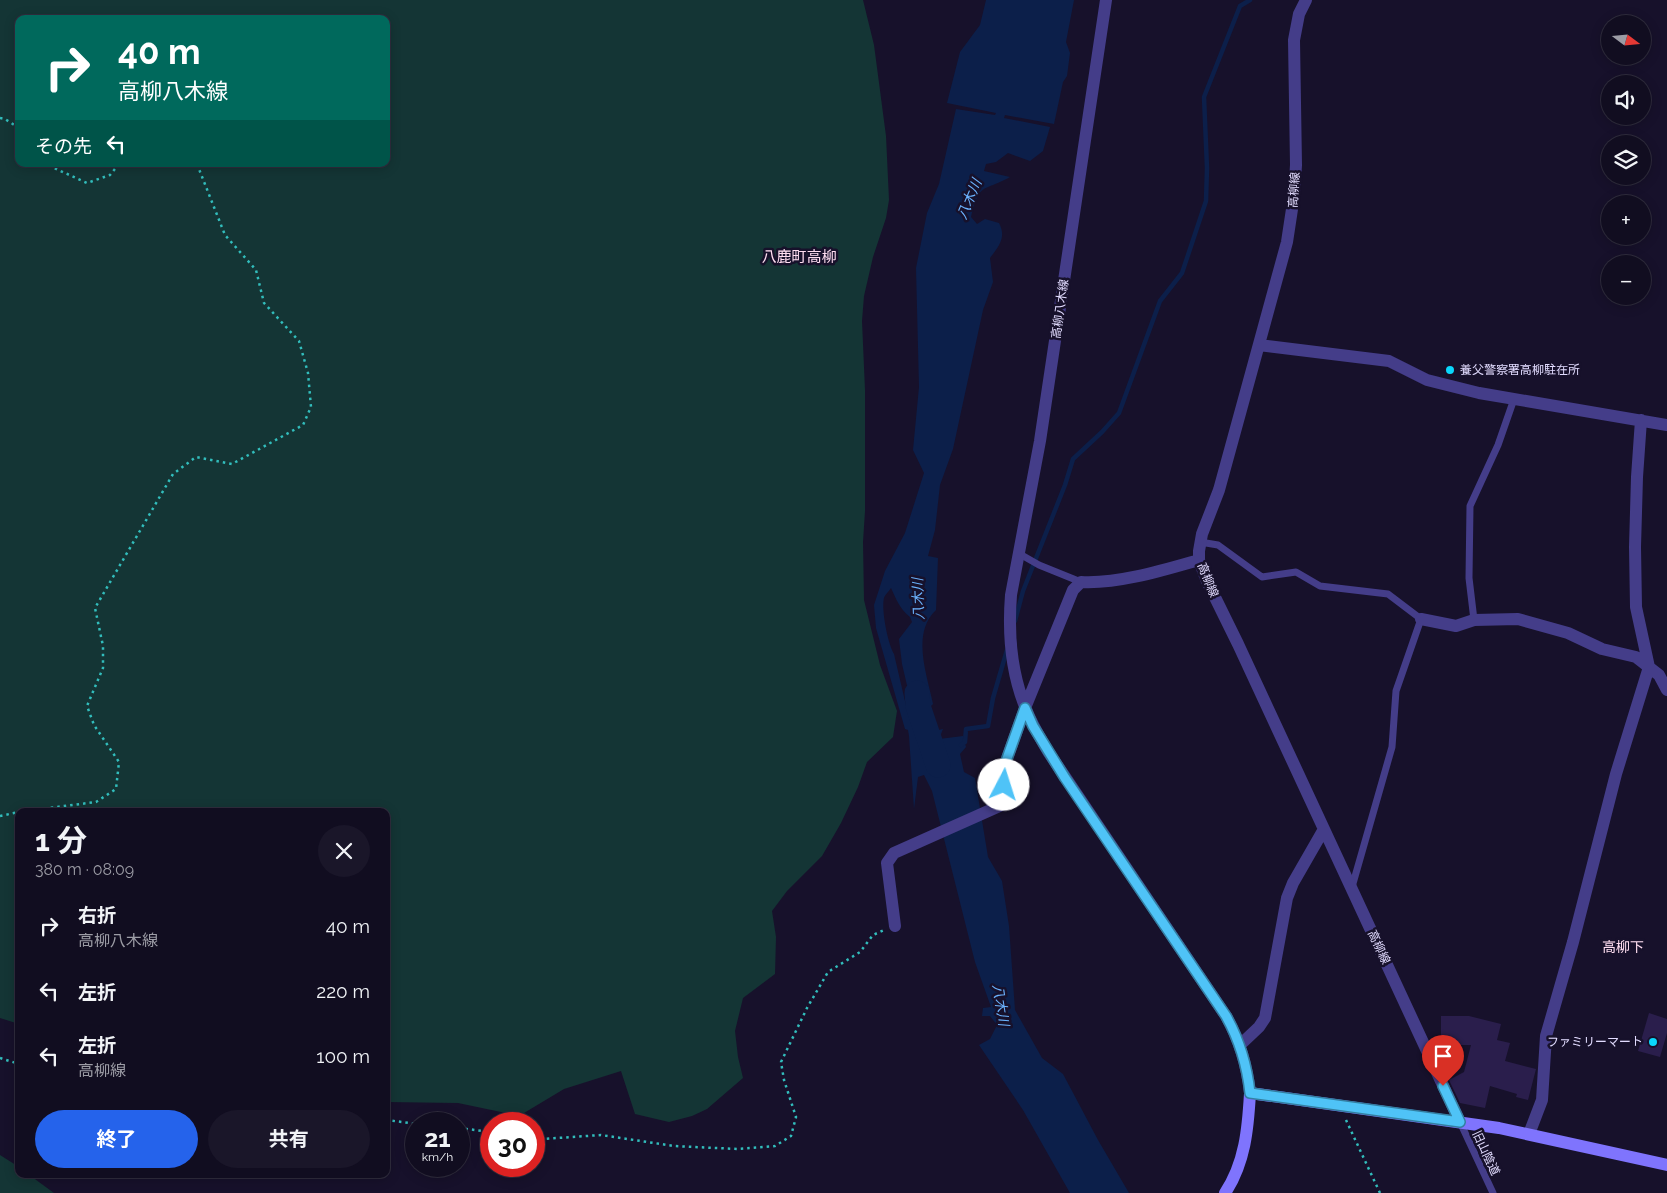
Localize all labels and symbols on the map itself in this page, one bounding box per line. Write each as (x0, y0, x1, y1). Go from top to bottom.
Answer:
north arrow (1601, 15, 1651, 65)
street label: 高柳線 (1286, 172, 1302, 208)
water label: 八木川 (953, 175, 985, 221)
district label: 八鹿町高柳 (761, 248, 837, 266)
street label: 高柳八木線 (1049, 278, 1071, 340)
place label: 養父警察署高柳駐在所 (1460, 363, 1580, 377)
marker: 養父警察署高柳駐在所 (1444, 364, 1456, 376)
street label: 高柳線 (1195, 561, 1221, 599)
water label: 八木川 (909, 576, 927, 620)
position arrow (977, 758, 1029, 810)
street label: 高柳線 (1365, 928, 1393, 966)
district label: 高柳下 (1602, 939, 1644, 955)
water label: 八木川 (990, 983, 1012, 1029)
pin (1422, 1035, 1464, 1086)
place label: ファミリーマート (1547, 1035, 1643, 1049)
marker: ファミリーマート (1647, 1036, 1659, 1048)
speed limit sign: 30 (480, 1112, 545, 1177)
street label: 旧山陰道 (1470, 1128, 1502, 1178)

